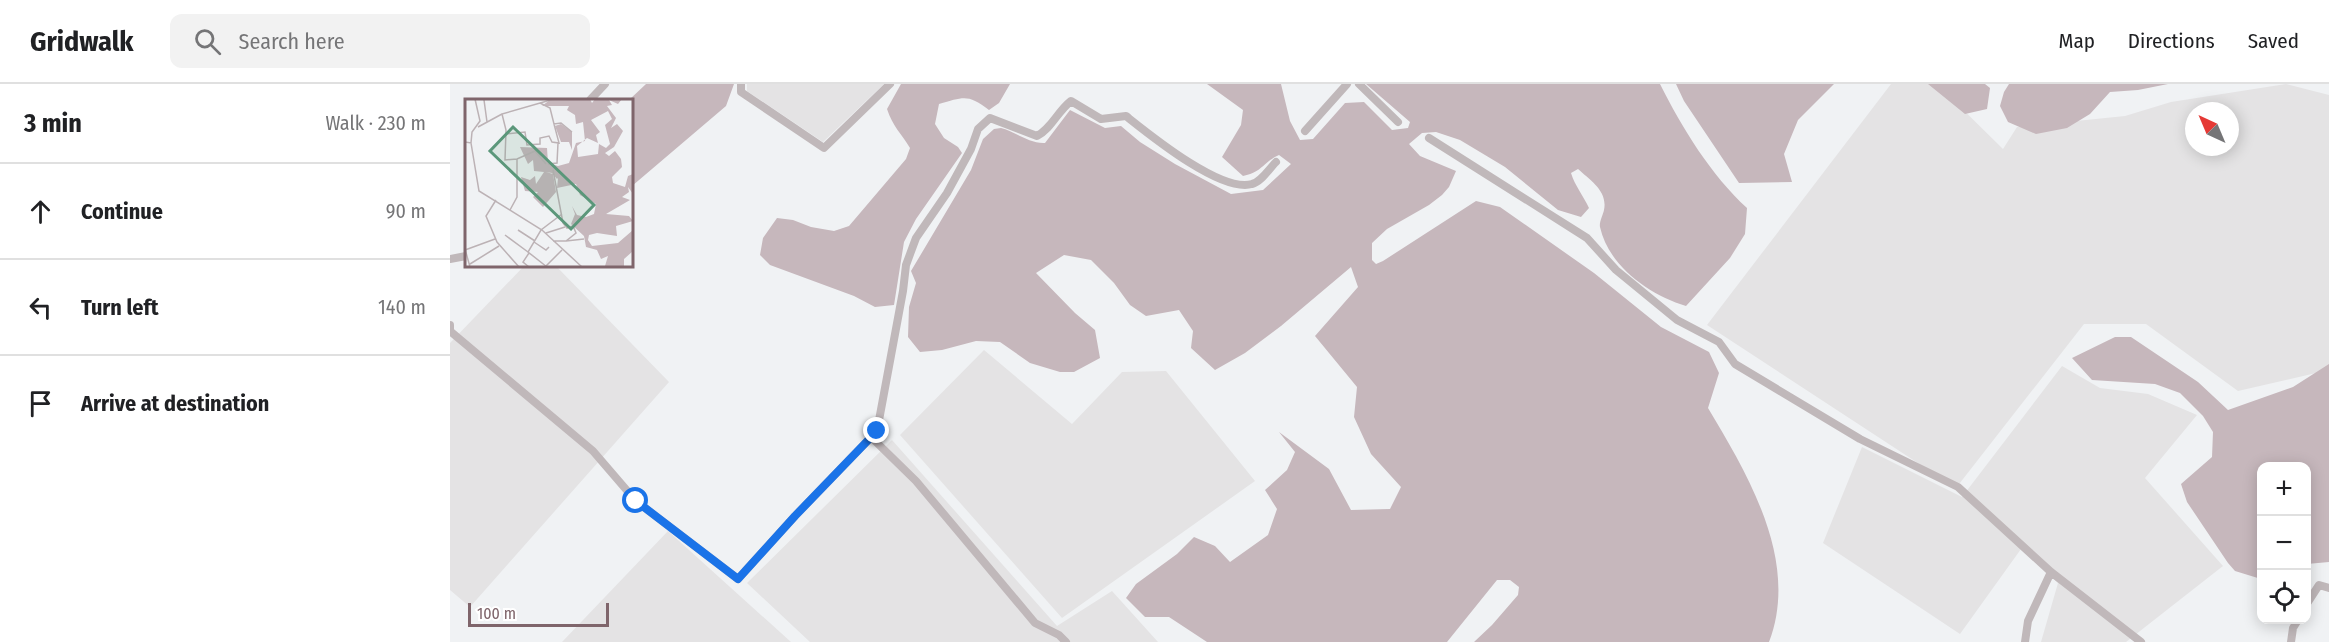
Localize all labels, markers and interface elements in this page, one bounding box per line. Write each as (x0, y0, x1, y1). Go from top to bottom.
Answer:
search box (170, 14, 590, 68)
text: Gridwalk (30, 25, 134, 58)
icon: search (191, 25, 224, 58)
text: Search here (239, 28, 345, 55)
text: Map (2058, 28, 2095, 54)
text: Directions (2128, 28, 2215, 54)
text: Saved (2248, 28, 2299, 54)
inset map (465, 99, 633, 267)
north arrow (2185, 102, 2239, 156)
text: 3 min (24, 108, 82, 139)
text: Walk · 230 m (325, 111, 426, 135)
icon: ahead (24, 195, 57, 228)
text: Continue (81, 198, 163, 225)
text: 90 m (386, 199, 426, 223)
icon: left (24, 291, 57, 324)
text: Turn left (81, 294, 159, 321)
text: 140 m (378, 295, 426, 319)
icon: arrive (24, 387, 57, 420)
text: Arrive at destination (81, 390, 269, 417)
route end (863, 417, 889, 443)
map controls (2257, 462, 2311, 624)
button: + (2257, 462, 2311, 516)
route start (622, 487, 648, 513)
button: − (2257, 516, 2311, 570)
button: locate (2257, 570, 2311, 624)
scale bar (468, 600, 609, 628)
text: 100 m (477, 604, 516, 623)

